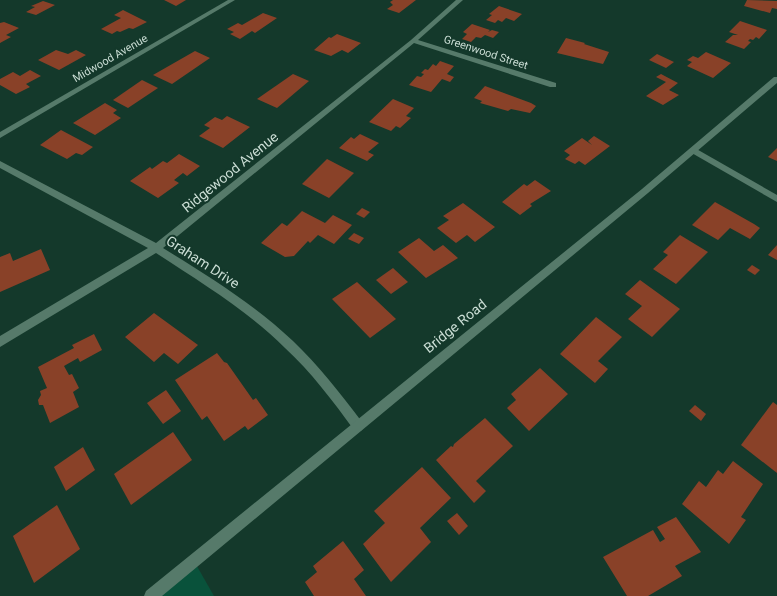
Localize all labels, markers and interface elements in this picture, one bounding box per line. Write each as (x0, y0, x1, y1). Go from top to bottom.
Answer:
street label: Midwood Avenue (71, 32, 150, 85)
street label: Greenwood Street (442, 33, 530, 72)
street label: Ridgewood Avenue (179, 128, 281, 216)
street label: Graham Drive (163, 232, 243, 292)
street label: Bridge Road (421, 296, 489, 356)

